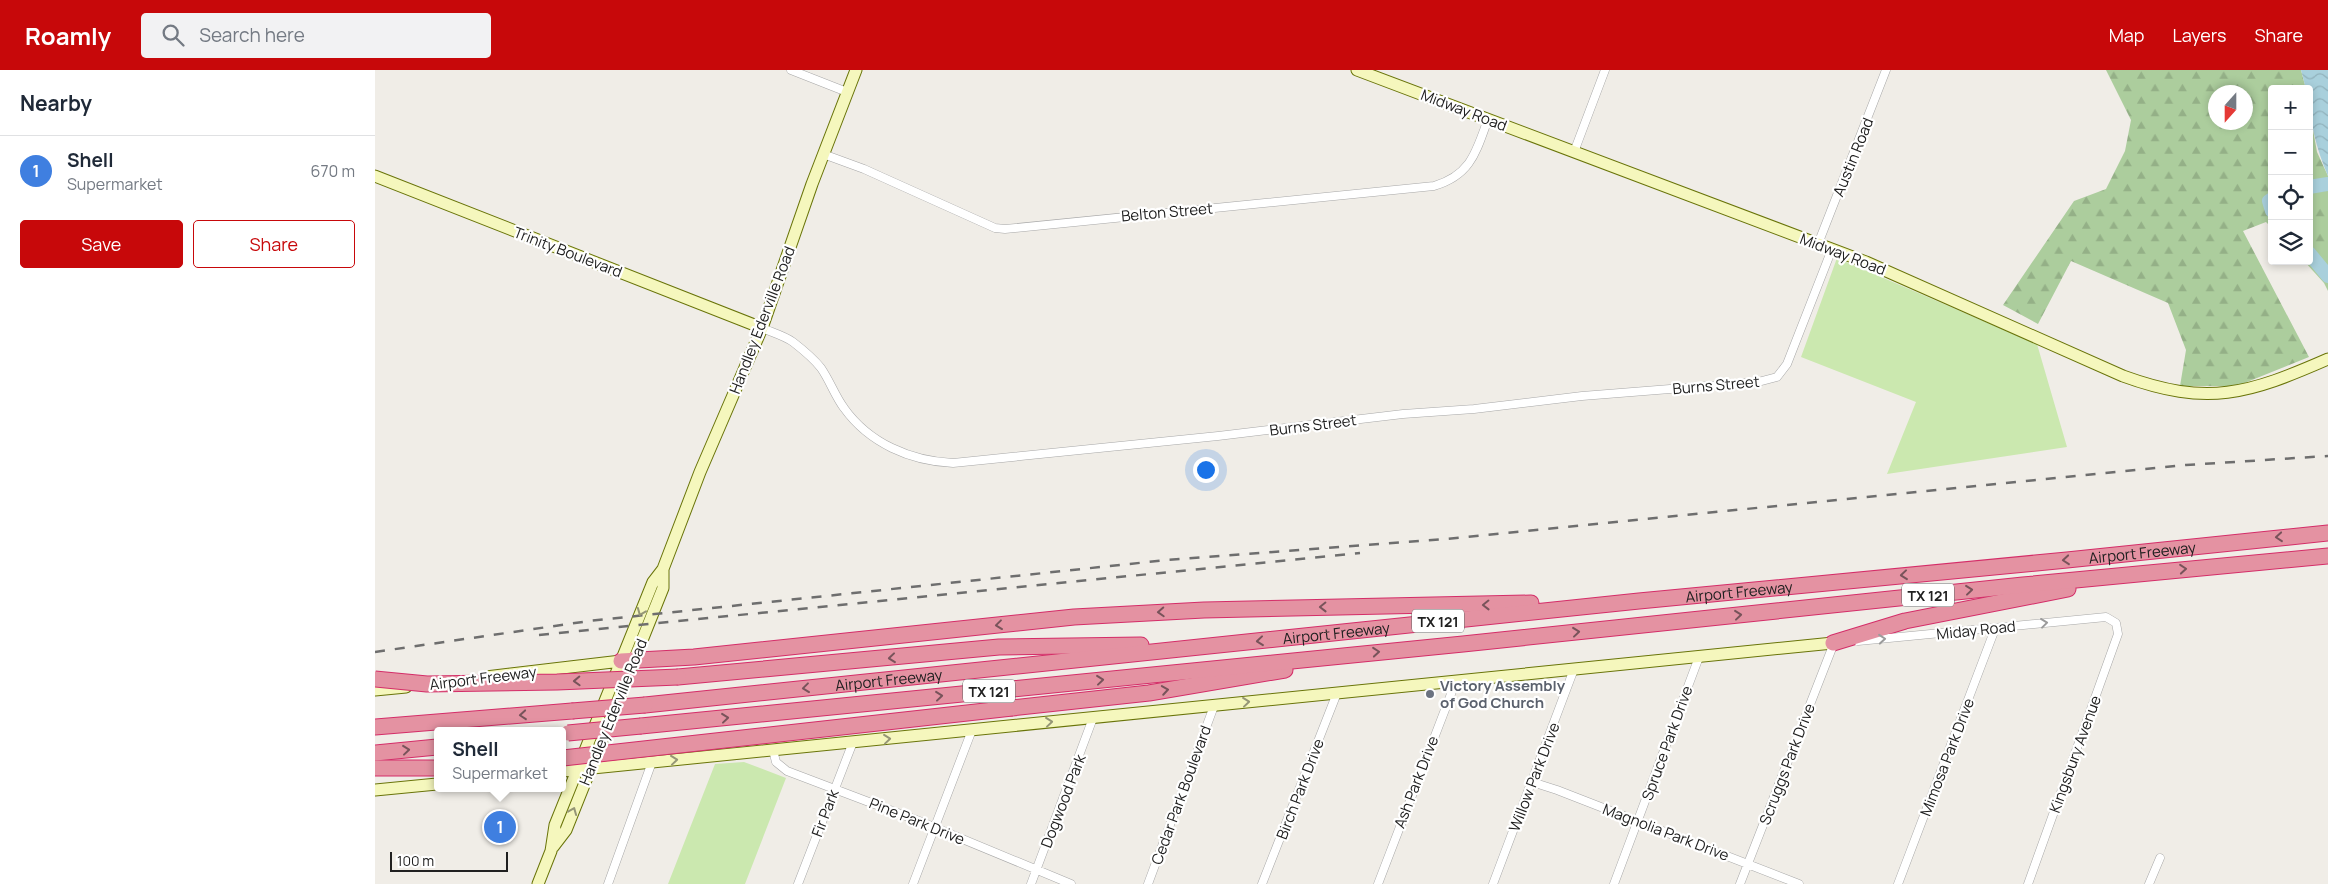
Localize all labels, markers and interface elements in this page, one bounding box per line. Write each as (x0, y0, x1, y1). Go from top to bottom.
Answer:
search box (141, 13, 491, 58)
text: Roamly (25, 19, 111, 52)
icon: search (159, 21, 187, 49)
text: Search here (199, 22, 305, 48)
text: Map (2109, 23, 2144, 47)
text: Layers (2172, 23, 2226, 47)
text: Share (2254, 23, 2303, 47)
street label: Midway Road (1418, 84, 1510, 136)
north arrow (2208, 85, 2253, 130)
map controls (2268, 85, 2313, 265)
button: + (2268, 85, 2313, 130)
text: Nearby (20, 89, 92, 117)
street label: Austin Road (1828, 114, 1878, 200)
button: − (2268, 130, 2313, 175)
text: Shell (67, 147, 113, 173)
text: 1 (32, 160, 40, 182)
text: 670 m (311, 160, 355, 182)
text: Supermarket (67, 173, 163, 195)
button: locate (2268, 175, 2313, 220)
street label: Belton Street (1120, 198, 1214, 226)
button: Save (20, 220, 183, 268)
button: Share (193, 220, 355, 268)
button: layers (2268, 220, 2313, 265)
street label: Trinity Boulevard (511, 222, 625, 282)
street label: Midway Road (1797, 228, 1889, 280)
street label: Handley Ederville Road (724, 243, 800, 397)
street label: Burns Street (1672, 371, 1760, 399)
street label: Burns Street (1268, 409, 1358, 441)
your location (1193, 457, 1219, 483)
one-way arrow (2275, 532, 2283, 543)
street label: Airport Freeway (2088, 536, 2197, 568)
one-way arrow (2061, 555, 2069, 566)
one-way arrow (2179, 564, 2187, 575)
one-way arrow (1900, 570, 1908, 581)
street label: Airport Freeway (1685, 576, 1794, 607)
road number: TX 121 (1902, 584, 1954, 606)
one-way arrow (1965, 585, 1973, 596)
one-way arrow (1482, 599, 1490, 610)
one-way arrow (1319, 602, 1327, 613)
one-way arrow (637, 607, 647, 616)
one-way arrow (1157, 607, 1165, 618)
road number: TX 121 (1412, 610, 1464, 632)
one-way arrow (1734, 610, 1742, 621)
street label: Miday Road (1935, 615, 2017, 645)
street label: Airport Freeway (1282, 617, 1391, 649)
one-way arrow (2040, 618, 2048, 629)
one-way arrow (995, 619, 1003, 630)
one-way arrow (1573, 627, 1581, 638)
one-way arrow (1878, 634, 1886, 645)
one-way arrow (1256, 635, 1264, 646)
street label: Handley Ederville Road (574, 636, 652, 788)
one-way arrow (1372, 647, 1380, 658)
one-way arrow (887, 652, 895, 663)
street label: Airport Freeway (428, 661, 538, 695)
street label: Airport Freeway (834, 663, 943, 696)
one-way arrow (1096, 674, 1104, 685)
place label: Victory Assembly of God Church (1440, 675, 1566, 713)
one-way arrow (573, 676, 580, 686)
road number: TX 121 (963, 680, 1015, 702)
one-way arrow (802, 682, 810, 693)
street label: Spruce Park Drive (1637, 683, 1698, 803)
one-way arrow (1160, 686, 1169, 696)
marker: Victory Assembly of God Church (1424, 688, 1436, 700)
one-way arrow (935, 691, 943, 702)
street label: Kingsbury Avenue (2044, 692, 2106, 816)
street label: Mimosa Park Drive (1915, 695, 1979, 819)
one-way arrow (1242, 697, 1250, 708)
street label: Scruggs Park Drive (1754, 700, 1820, 828)
one-way arrow (519, 709, 527, 720)
one-way arrow (721, 712, 729, 723)
one-way arrow (1045, 717, 1053, 728)
street label: Willow Park Drive (1504, 719, 1565, 835)
street label: Cedar Park Boulevard (1146, 723, 1216, 867)
popup (434, 727, 566, 792)
one-way arrow (884, 733, 892, 744)
street label: Ash Park Drive (1389, 733, 1443, 831)
street label: Birch Park Drive (1271, 735, 1329, 842)
text: Shell (452, 736, 499, 762)
one-way arrow (403, 745, 411, 756)
street label: Dogwood Park (1036, 751, 1091, 851)
one-way arrow (670, 755, 678, 766)
text: Supermarket (452, 762, 548, 784)
street label: Fir Park (806, 786, 844, 840)
street label: Pine Park Drive (866, 792, 968, 850)
street label: Magnolia Park Drive (1600, 798, 1732, 866)
one-way arrow (567, 807, 577, 816)
pin: 1 (484, 808, 516, 846)
scale bar (390, 849, 507, 872)
text: 100 m (397, 851, 434, 870)

